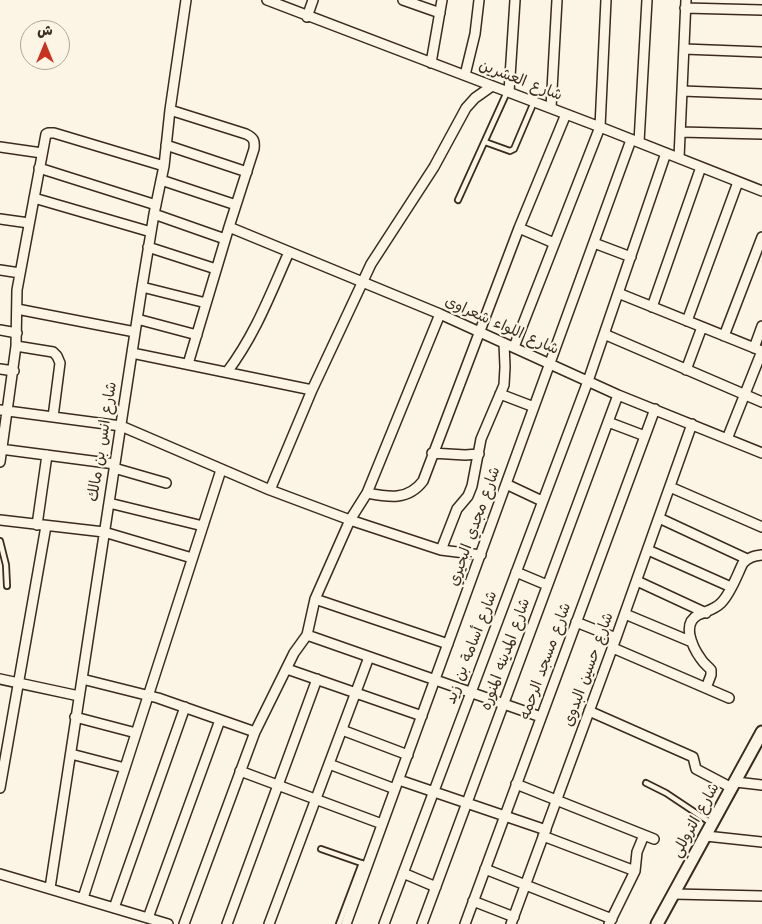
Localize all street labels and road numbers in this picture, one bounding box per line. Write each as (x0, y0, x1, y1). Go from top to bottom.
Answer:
street label: شارع العشرين (476, 58, 564, 106)
street label: شارع اللواء شعراوى (441, 294, 561, 360)
street label: شارع انس بن مالك (86, 381, 122, 503)
street label: شارع مجدي البحيري (446, 465, 506, 589)
street label: شارع أسامة بن زيد (443, 589, 503, 707)
street label: شارع المدينه المنوره (478, 596, 536, 714)
street label: شارع مسجد الرحمه (517, 601, 577, 723)
street label: شارع حسين البدوى (561, 611, 619, 729)
street label: شارع التروللي (669, 781, 725, 861)

